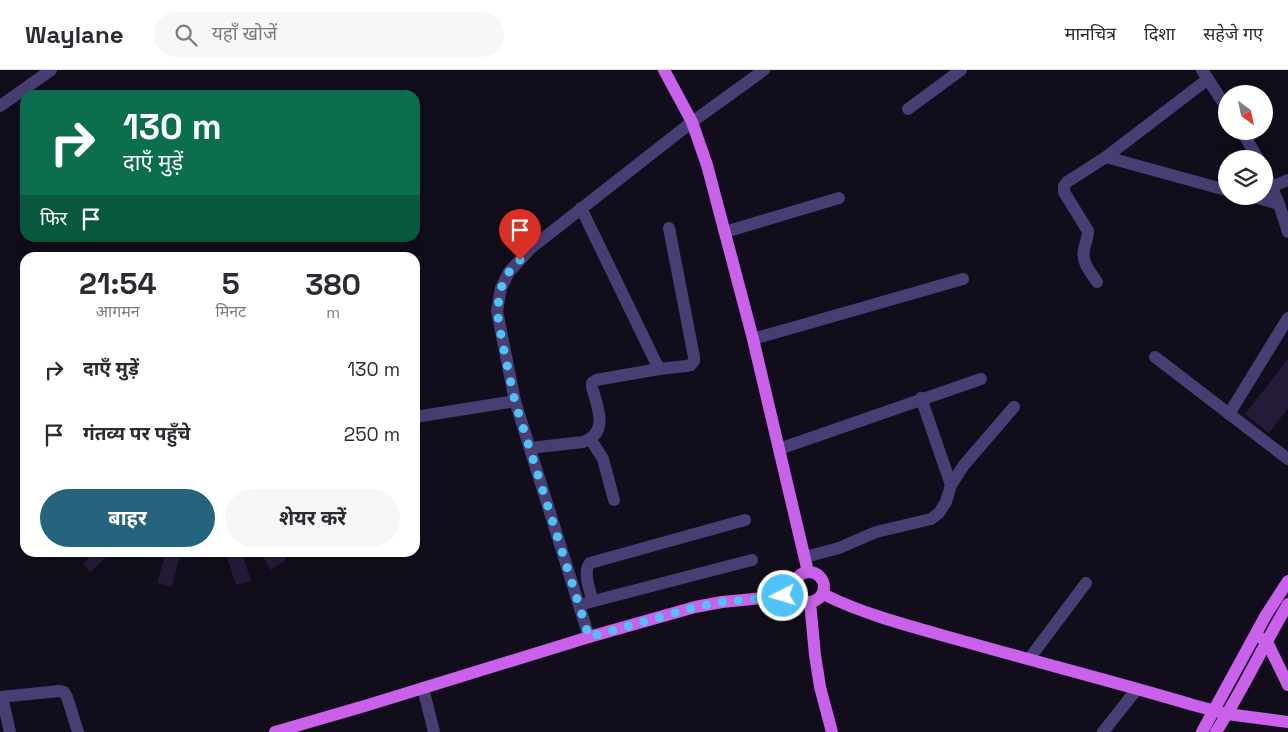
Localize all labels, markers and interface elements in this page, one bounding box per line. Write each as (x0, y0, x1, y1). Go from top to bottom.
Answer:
search box (154, 12, 504, 57)
text: Waylane (25, 19, 124, 50)
icon: search (172, 21, 200, 49)
text: यहाँ खोजें (212, 21, 277, 46)
text: मानचित्र (1065, 22, 1116, 45)
text: दिशा (1144, 22, 1175, 45)
text: सहेजे गए (1203, 22, 1263, 45)
north arrow (1218, 85, 1272, 140)
map controls (1218, 85, 1273, 205)
text: 130 m (123, 105, 222, 149)
icon: right (40, 110, 105, 175)
text: दाएँ मुड़ें (123, 148, 183, 176)
button: layers (1218, 150, 1273, 205)
icon: arrive (77, 205, 105, 233)
text: फिर (40, 206, 67, 231)
pin (499, 209, 541, 260)
icon: arrive (506, 216, 534, 244)
text: 21:54 (79, 264, 156, 303)
text: 5 (222, 264, 240, 303)
text: 380 (305, 265, 361, 304)
text: आगमन (96, 301, 140, 322)
text: मिनट (216, 301, 246, 322)
text: m (326, 302, 340, 323)
icon: right (40, 356, 68, 384)
text: दाएँ मुड़ें (83, 356, 139, 381)
text: 130 m (347, 357, 400, 382)
icon: arrive (40, 421, 68, 449)
text: गंतव्य पर पहुँचे (83, 421, 190, 446)
text: 250 m (344, 422, 400, 447)
button: बाहर (40, 489, 215, 547)
button: शेयर करें (225, 489, 400, 547)
position arrow (756, 569, 808, 621)

